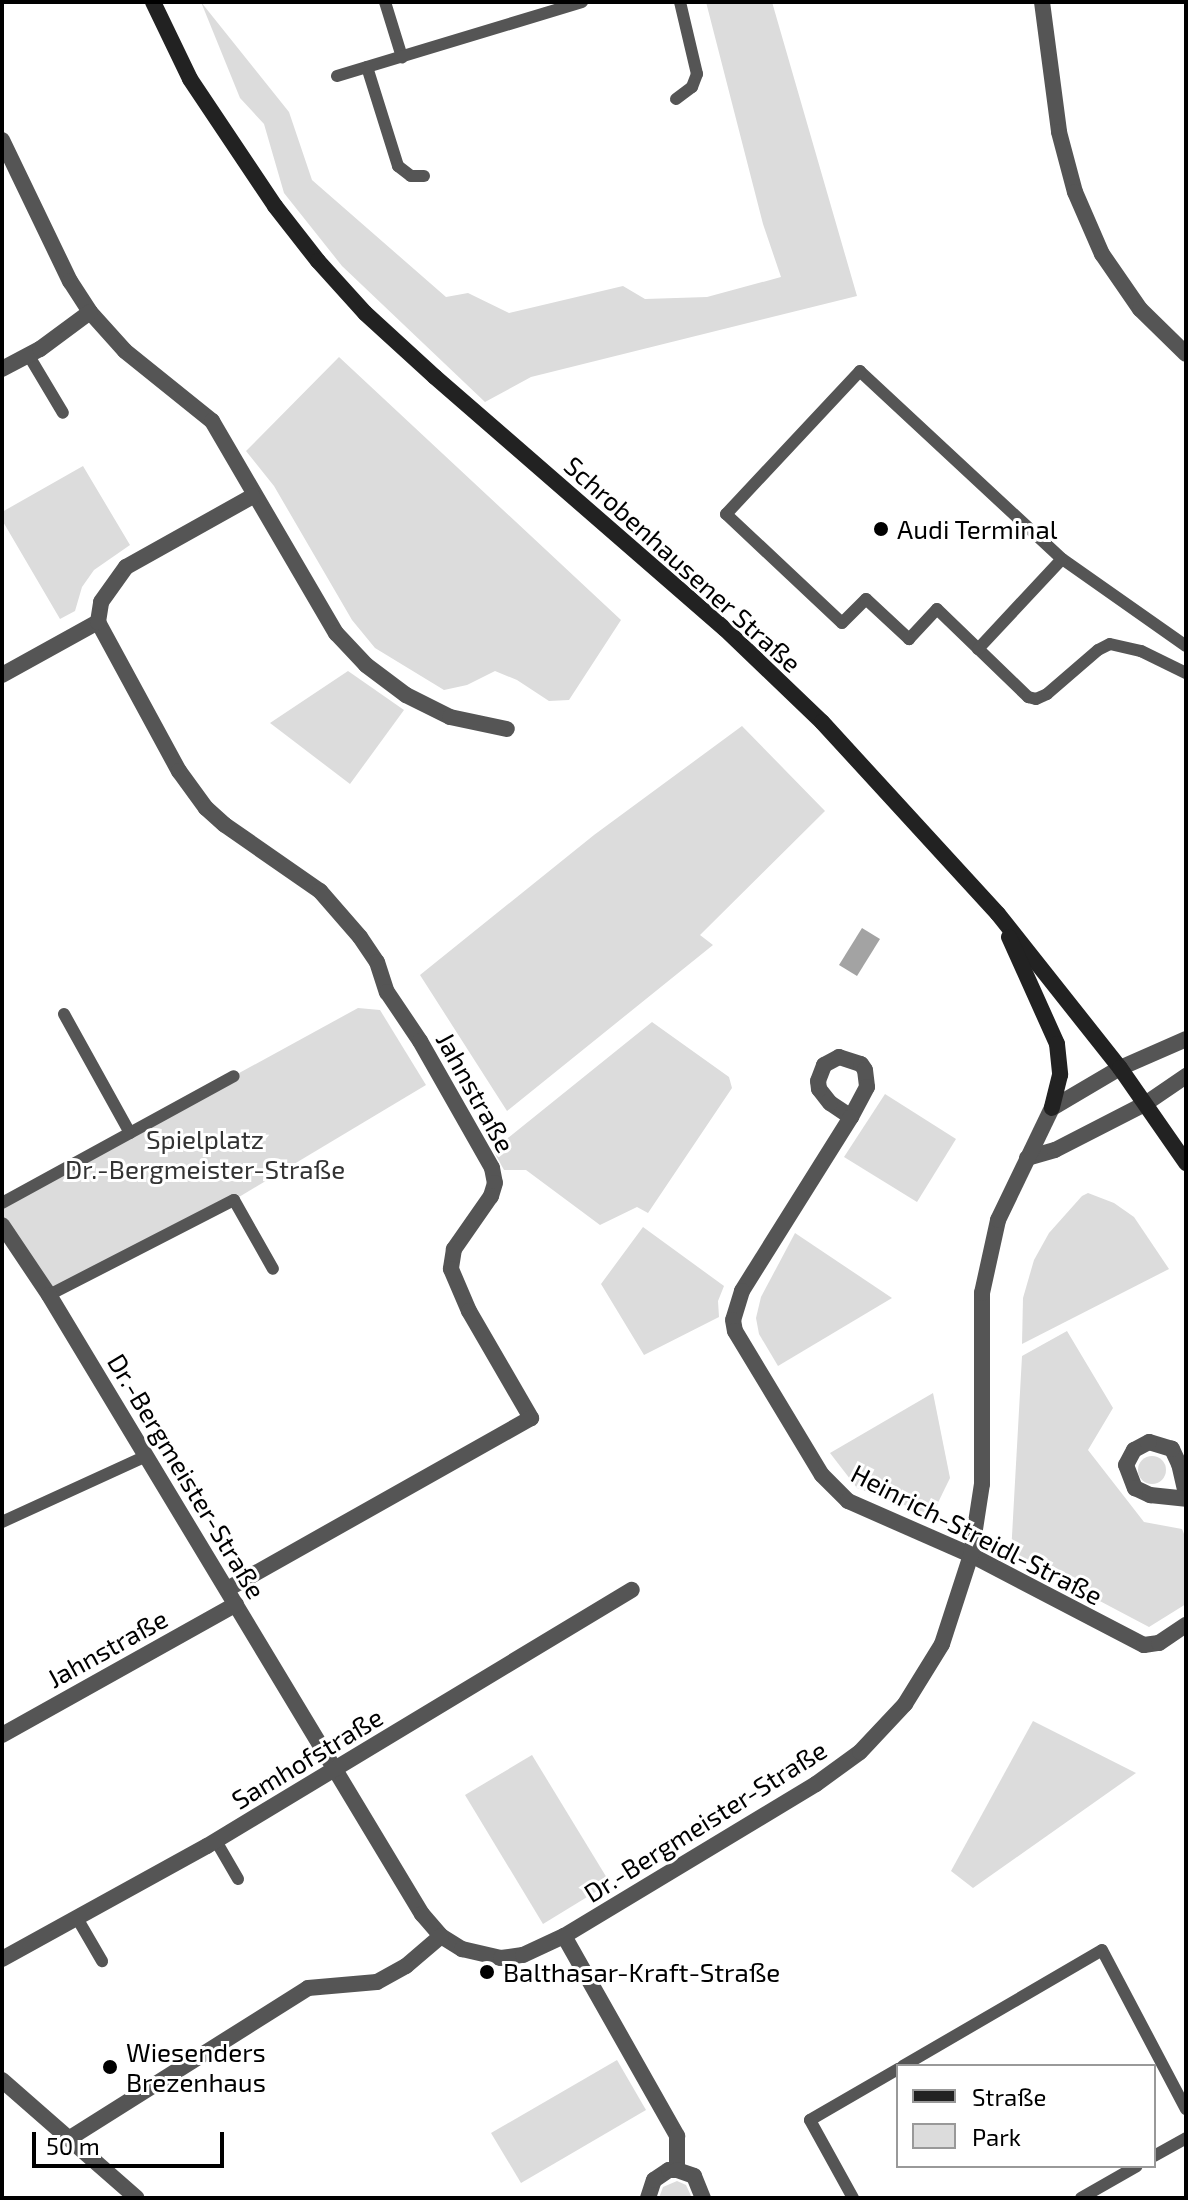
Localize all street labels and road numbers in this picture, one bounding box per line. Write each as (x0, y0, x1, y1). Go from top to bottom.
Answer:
street label: Schrobenhausener Straße (558, 449, 808, 679)
street label: Jahnstraße (430, 1026, 522, 1158)
street label: Dr.-Bergmeister-Straße (101, 1348, 273, 1604)
street label: Heinrich-Streidl-Straße (846, 1457, 1108, 1611)
street label: Jahnstraße (41, 1602, 173, 1694)
street label: Samhofstraße (226, 1701, 388, 1815)
street label: Dr.-Bergmeister-Straße (578, 1734, 832, 1908)

